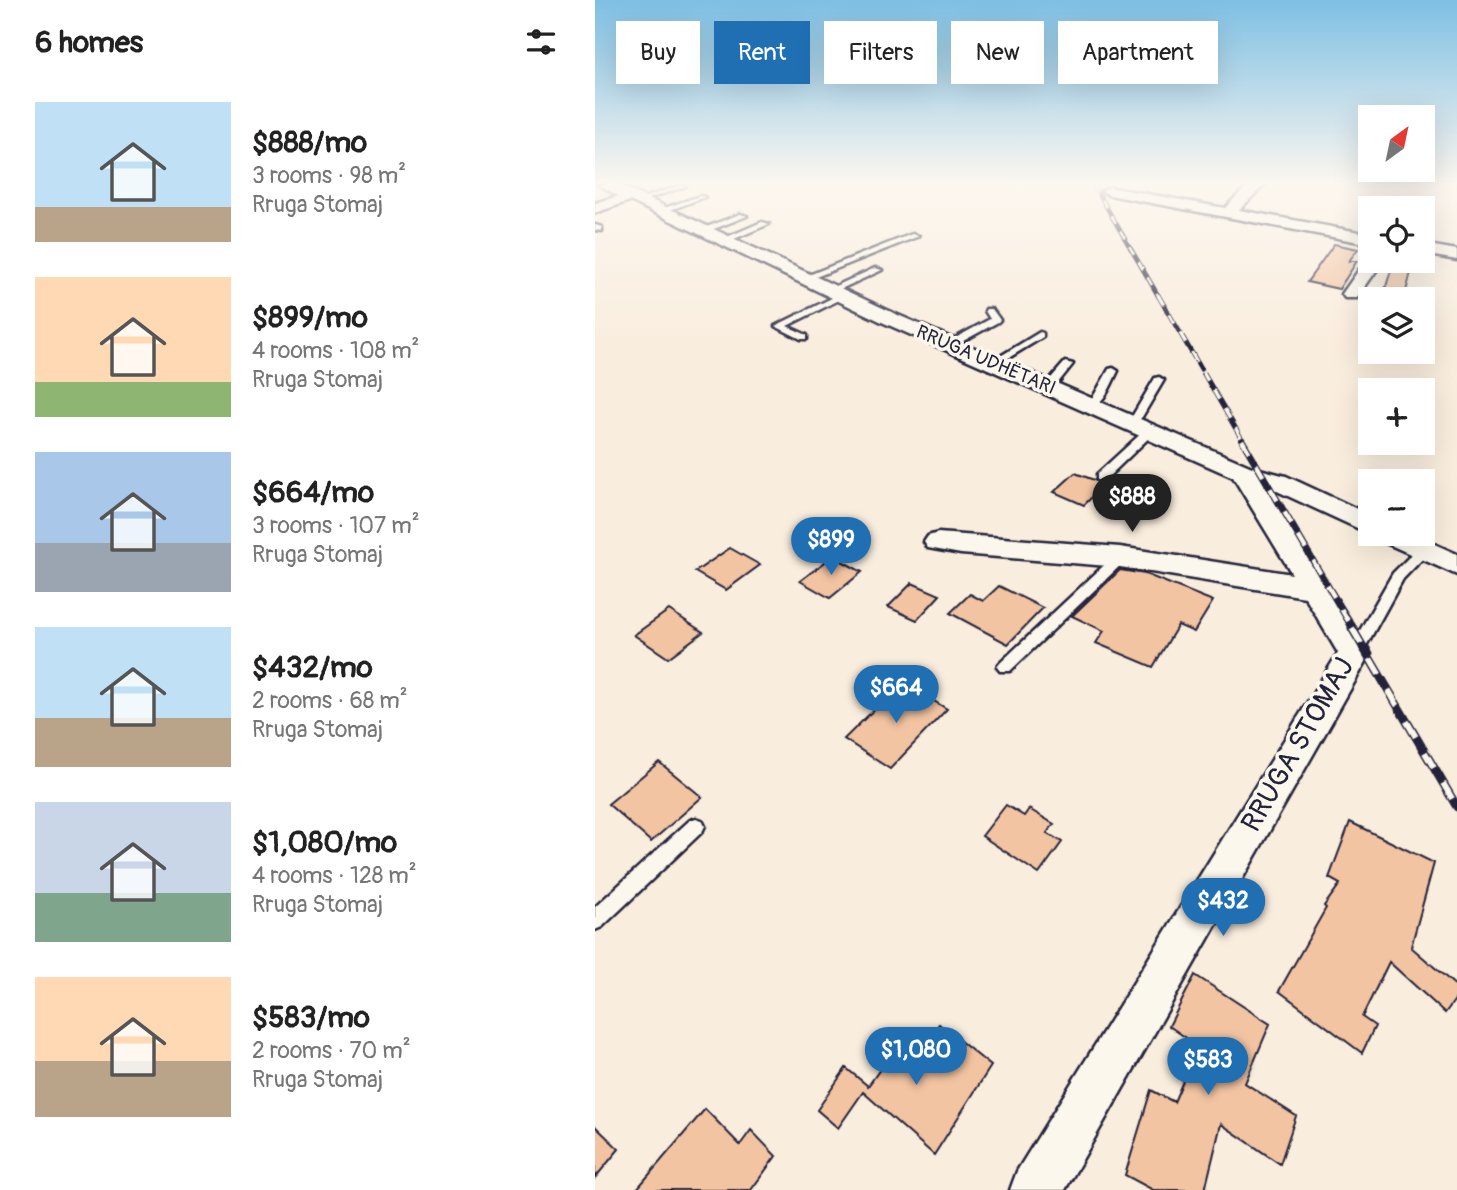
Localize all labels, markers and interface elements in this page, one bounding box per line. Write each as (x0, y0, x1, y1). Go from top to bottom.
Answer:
chip: Buy (616, 21, 700, 84)
chip: Rent (714, 21, 810, 84)
chip: Filters (824, 21, 937, 84)
chip: New (951, 21, 1044, 84)
chip: Apartment (1058, 21, 1218, 84)
icon: filters (522, 23, 560, 61)
text: 6 homes (35, 24, 143, 61)
north arrow (1358, 105, 1435, 182)
map controls (1358, 105, 1435, 546)
text: $888/mo (252, 124, 367, 161)
icon: home (91, 130, 175, 214)
text: 3 rooms · 98 m² (252, 161, 406, 190)
text: Rruga Stomaj (252, 190, 383, 219)
button: locate (1358, 196, 1435, 273)
button: layers (1358, 287, 1435, 364)
text: $899/mo (252, 299, 368, 336)
icon: home (91, 305, 175, 389)
street label: RRUGA UDHËTARI (913, 320, 1059, 400)
text: 4 rooms · 108 m² (252, 336, 419, 365)
text: Rruga Stomaj (252, 365, 383, 394)
button: + (1358, 378, 1435, 455)
button: − (1358, 469, 1435, 546)
text: $664/mo (252, 474, 374, 511)
pin: $888 (1091, 475, 1173, 534)
icon: home (91, 480, 175, 564)
text: $888 (1108, 482, 1156, 511)
text: 3 rooms · 107 m² (252, 511, 420, 540)
pin: $899 (790, 518, 872, 577)
text: $899 (807, 525, 855, 554)
text: Rruga Stomaj (252, 540, 383, 569)
text: $432/mo (252, 649, 373, 686)
street label: RRUGA STOMAJ (1234, 652, 1362, 838)
icon: home (91, 655, 175, 739)
pin: $664 (855, 666, 937, 725)
text: $664 (870, 673, 922, 702)
text: 2 rooms · 68 m² (252, 686, 408, 715)
text: Rruga Stomaj (252, 715, 383, 744)
text: $1,080/mo (252, 824, 397, 861)
icon: home (91, 830, 175, 914)
text: 4 rooms · 128 m² (252, 861, 417, 890)
pin: $432 (1182, 878, 1264, 938)
text: $432 (1197, 886, 1249, 915)
text: Rruga Stomaj (252, 890, 383, 919)
text: $583/mo (252, 999, 370, 1036)
icon: home (91, 1005, 175, 1089)
pin: $1,080 (859, 1028, 973, 1087)
text: $1,080 (881, 1035, 951, 1064)
text: 2 rooms · 70 m² (252, 1036, 411, 1065)
pin: $583 (1167, 1038, 1249, 1097)
text: $583 (1183, 1045, 1233, 1074)
text: Rruga Stomaj (252, 1065, 383, 1094)

